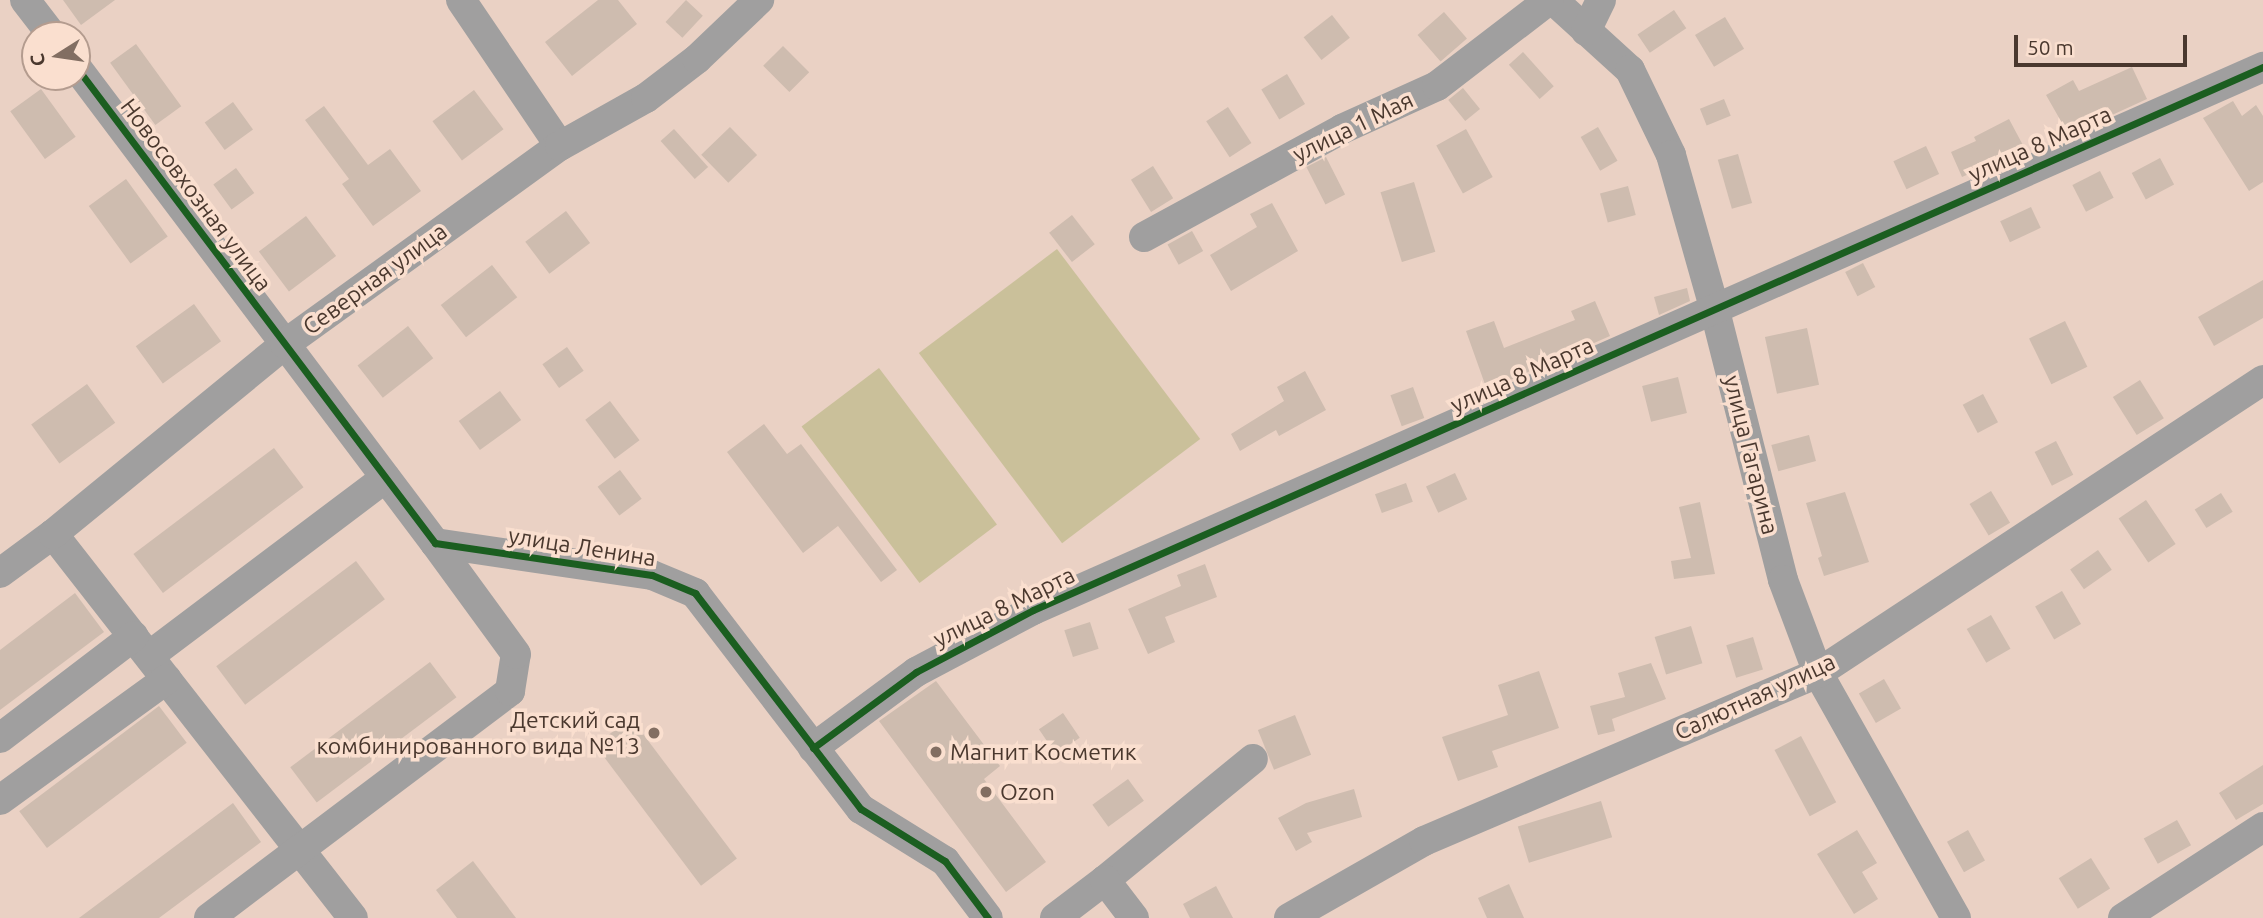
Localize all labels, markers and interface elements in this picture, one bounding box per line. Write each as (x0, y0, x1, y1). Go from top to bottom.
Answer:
north arrow (21, 21, 91, 91)
scale bar (2018, 21, 2191, 65)
text: 50 m (2027, 35, 2074, 59)
text: С (25, 52, 49, 68)
street label: улица 1 Мая (1288, 86, 1418, 168)
street label: Новосовхозная улица (115, 93, 277, 297)
street label: улица 8 Марта (1964, 100, 2116, 188)
street label: Северная улица (298, 217, 452, 341)
street label: улица 8 Марта (1446, 331, 1598, 419)
street label: улица Гагарина (1718, 373, 1784, 537)
street label: улица Ленина (506, 522, 658, 572)
street label: улица 8 Марта (929, 561, 1079, 653)
street label: Салютная улица (1670, 648, 1840, 746)
place label: Детский сад комбинированного вида №13 (316, 706, 640, 760)
marker: Детский сад комбинированного вида №13 (646, 725, 662, 741)
place label: Магнит Косметик (950, 738, 1137, 766)
marker: Магнит Косметик (928, 744, 944, 760)
place label: Ozon (1000, 778, 1055, 806)
marker: Ozon (978, 784, 994, 800)

